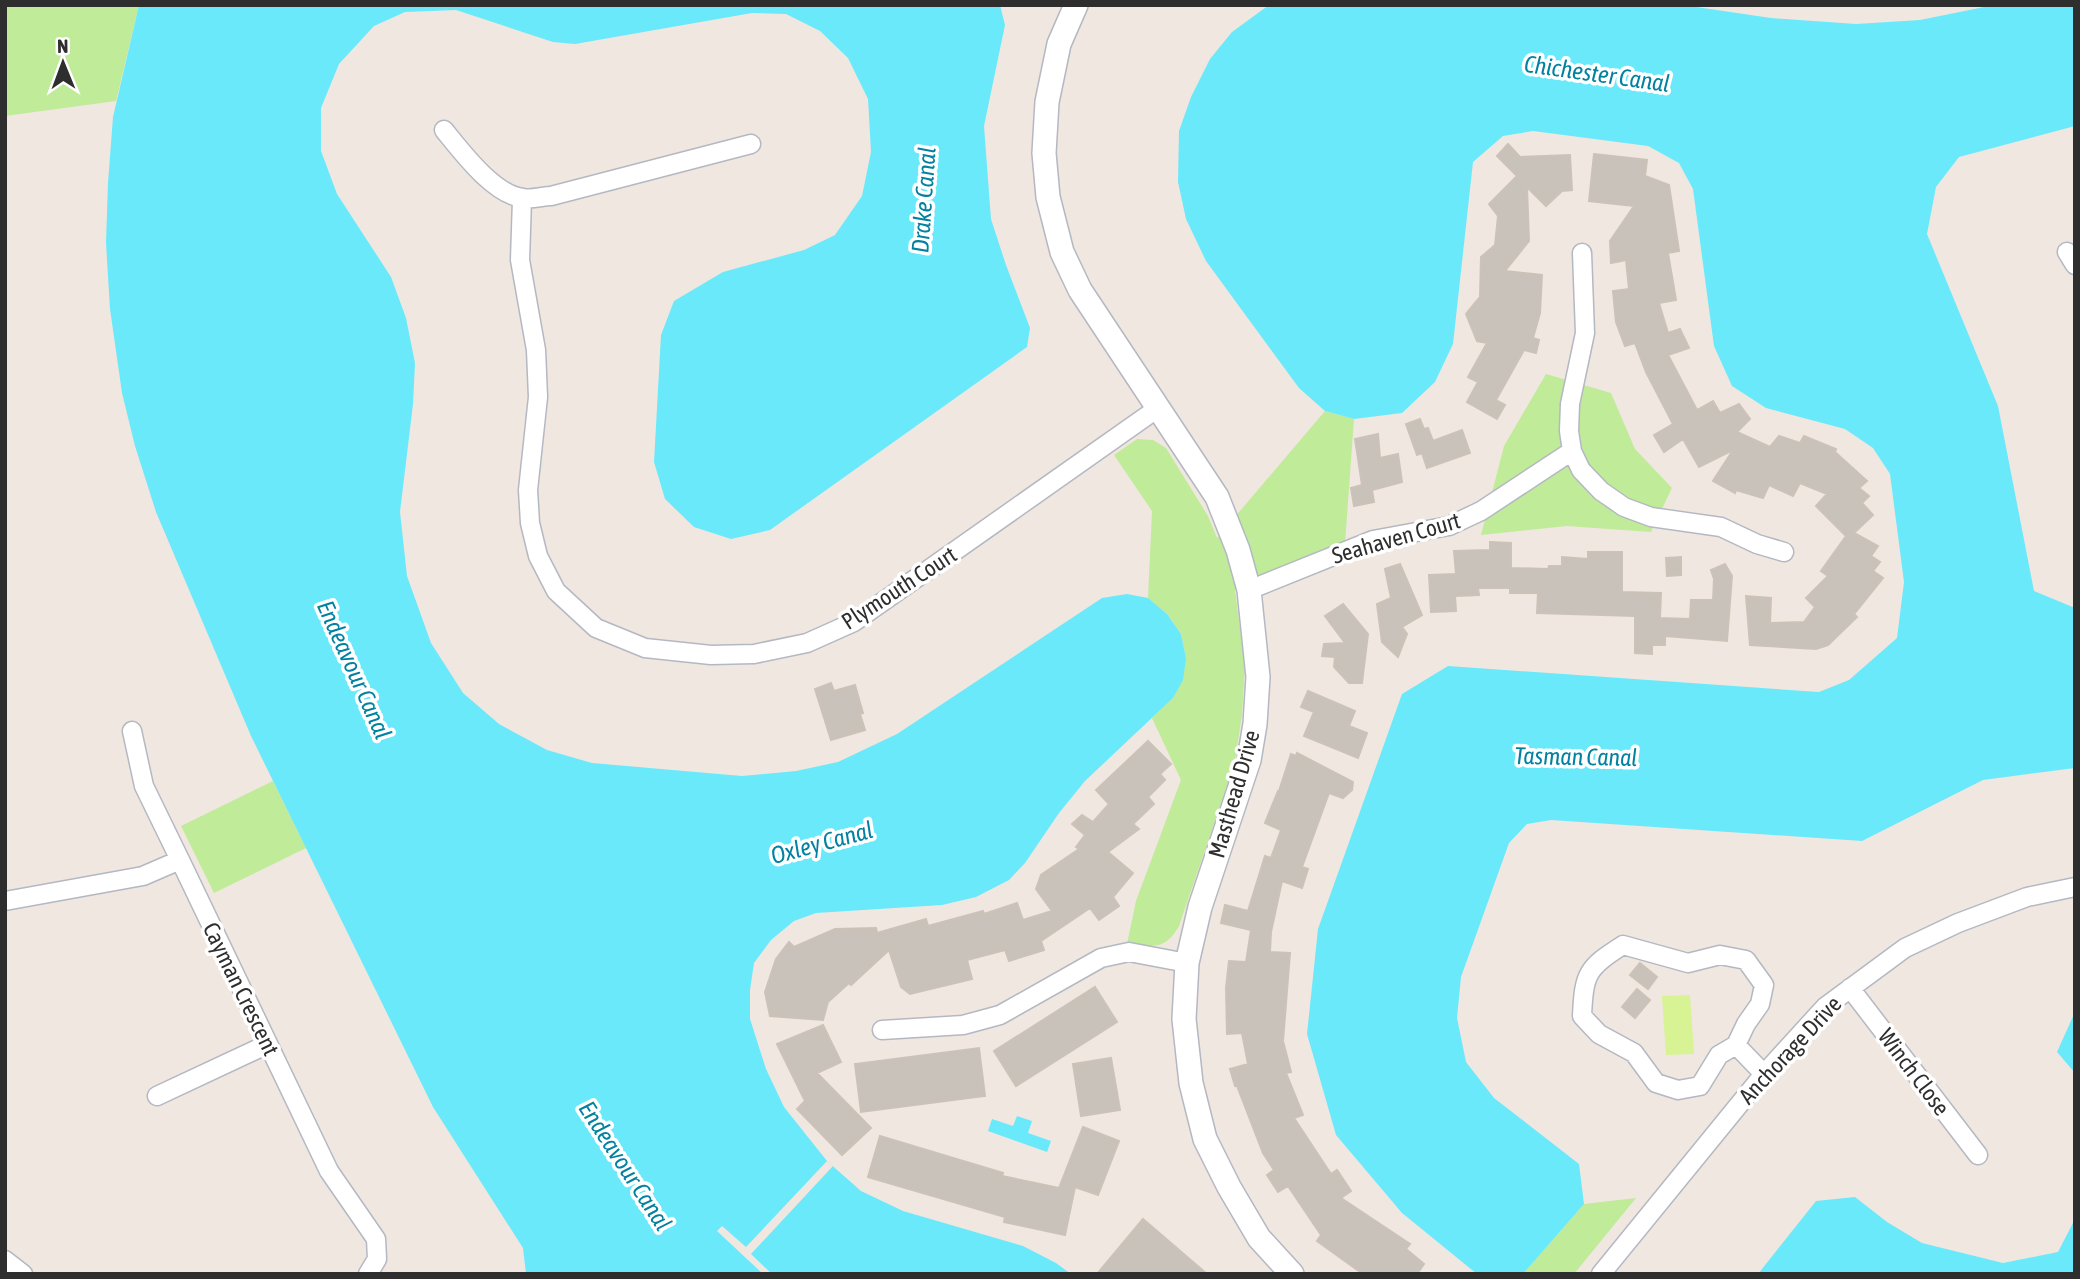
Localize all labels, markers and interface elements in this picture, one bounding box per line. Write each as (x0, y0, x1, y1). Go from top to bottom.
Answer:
north arrow (28, 28, 98, 98)
text: N (57, 35, 69, 57)
water label: Chichester Canal (1522, 50, 1672, 97)
water label: Drake Canal (906, 146, 941, 254)
street label: Seahaven Court (1329, 507, 1463, 569)
street label: Plymouth Court (837, 541, 961, 635)
water label: Endeavour Canal (312, 596, 397, 743)
street label: Masthead Drive (1203, 727, 1265, 861)
water label: Tasman Canal (1514, 742, 1638, 771)
water label: Oxley Canal (768, 816, 876, 869)
street label: Cayman Crescent (198, 918, 284, 1060)
street label: Anchorage Drive (1734, 991, 1846, 1109)
street label: Winch Close (1873, 1024, 1955, 1120)
water label: Endeavour Canal (574, 1096, 677, 1235)

